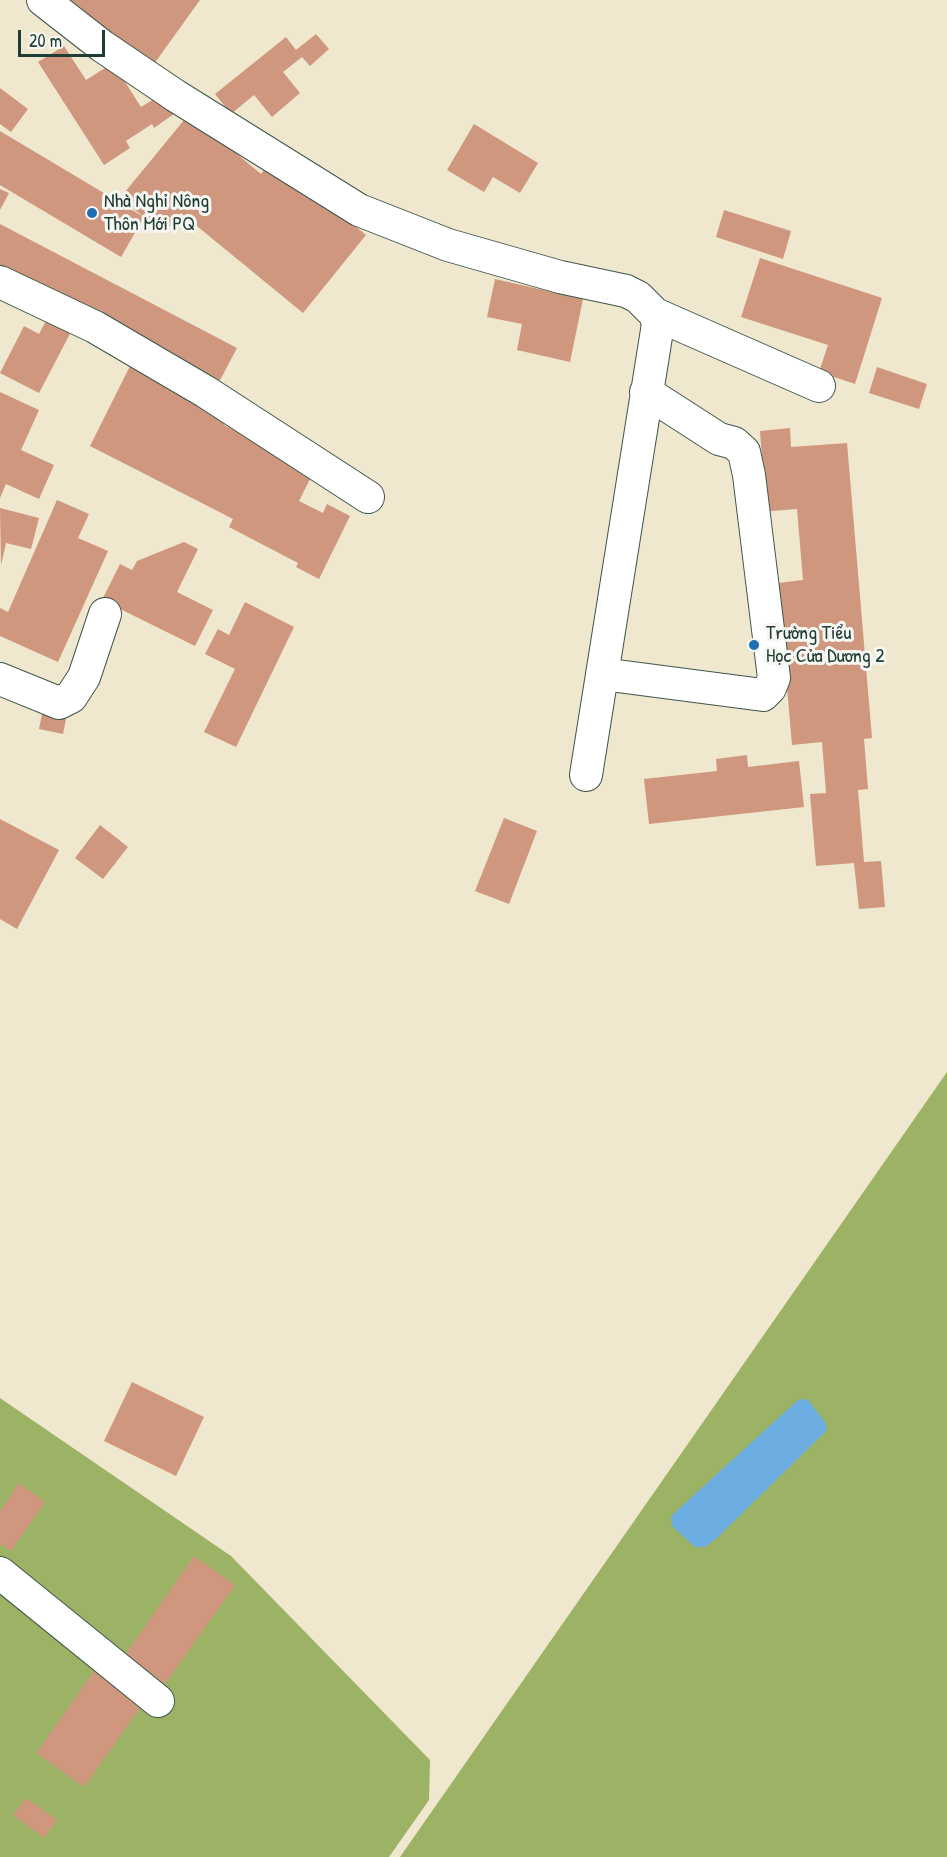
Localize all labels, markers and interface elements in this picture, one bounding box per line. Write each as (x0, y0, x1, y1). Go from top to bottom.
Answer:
scale bar (21, 18, 108, 56)
text: 20 m (29, 28, 62, 53)
place label: Nhà Nghỉ Nông Thôn Mới PQ (104, 190, 209, 237)
marker: Nhà Nghỉ Nông Thôn Mới PQ (85, 206, 99, 220)
place label: Trường Tiểu Học Cửa Dương 2 (766, 622, 885, 669)
marker: Trường Tiểu Học Cửa Dương 2 (747, 638, 761, 652)

